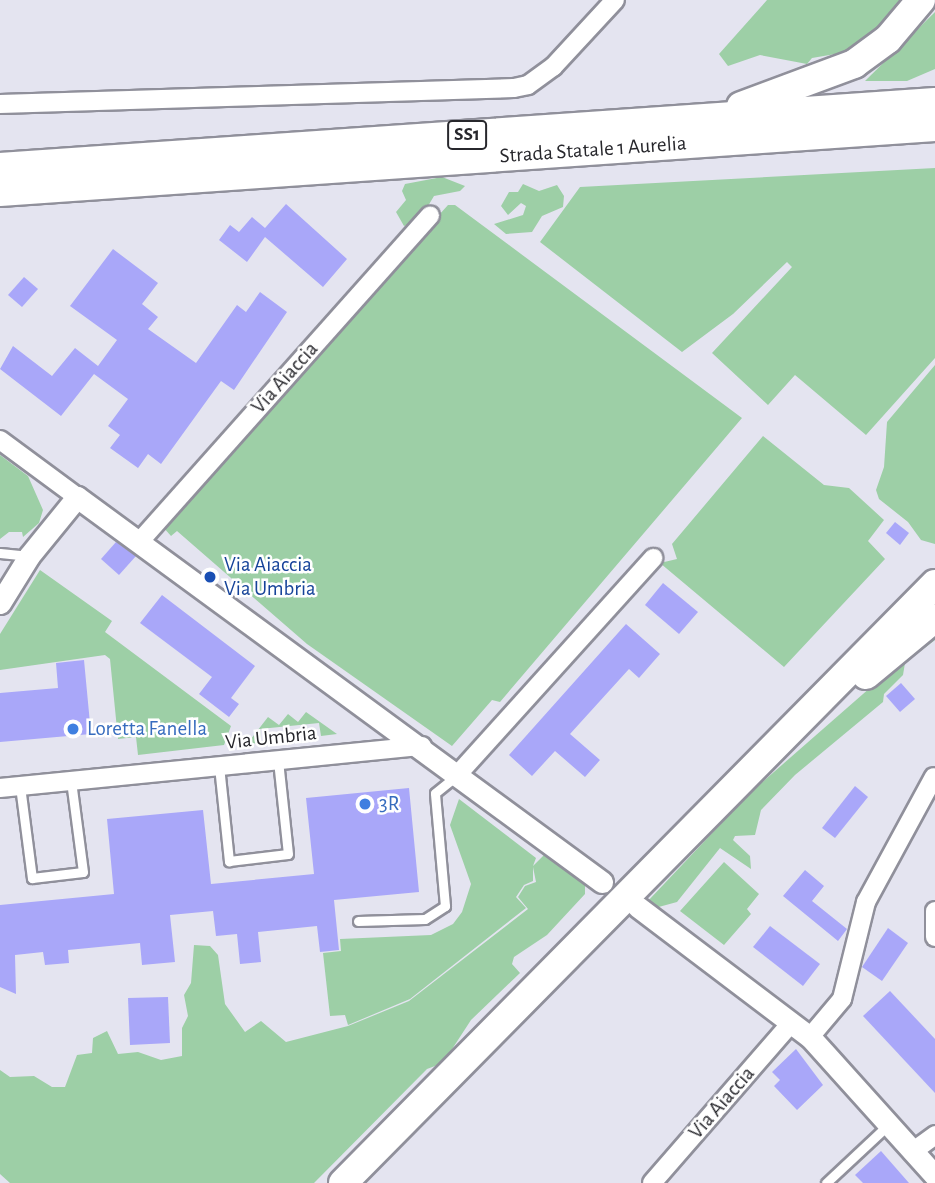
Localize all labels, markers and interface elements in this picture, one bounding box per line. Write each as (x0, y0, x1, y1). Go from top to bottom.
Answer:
road number: SS1 (446, 119, 488, 150)
street label: Strada Statale 1 Aurelia (499, 131, 687, 169)
street label: Via Aiaccia (246, 337, 324, 419)
place label: Via Aiaccia Via Umbria (224, 552, 316, 602)
marker: Via Aiaccia Via Umbria (202, 569, 218, 585)
place label: Loretta Fanella (87, 716, 207, 742)
marker: Loretta Fanella (65, 721, 81, 737)
street label: Via Umbria (224, 721, 318, 755)
place label: 3R (379, 791, 399, 817)
marker: 3R (357, 796, 373, 812)
street label: Via Aiaccia (684, 1062, 760, 1144)

